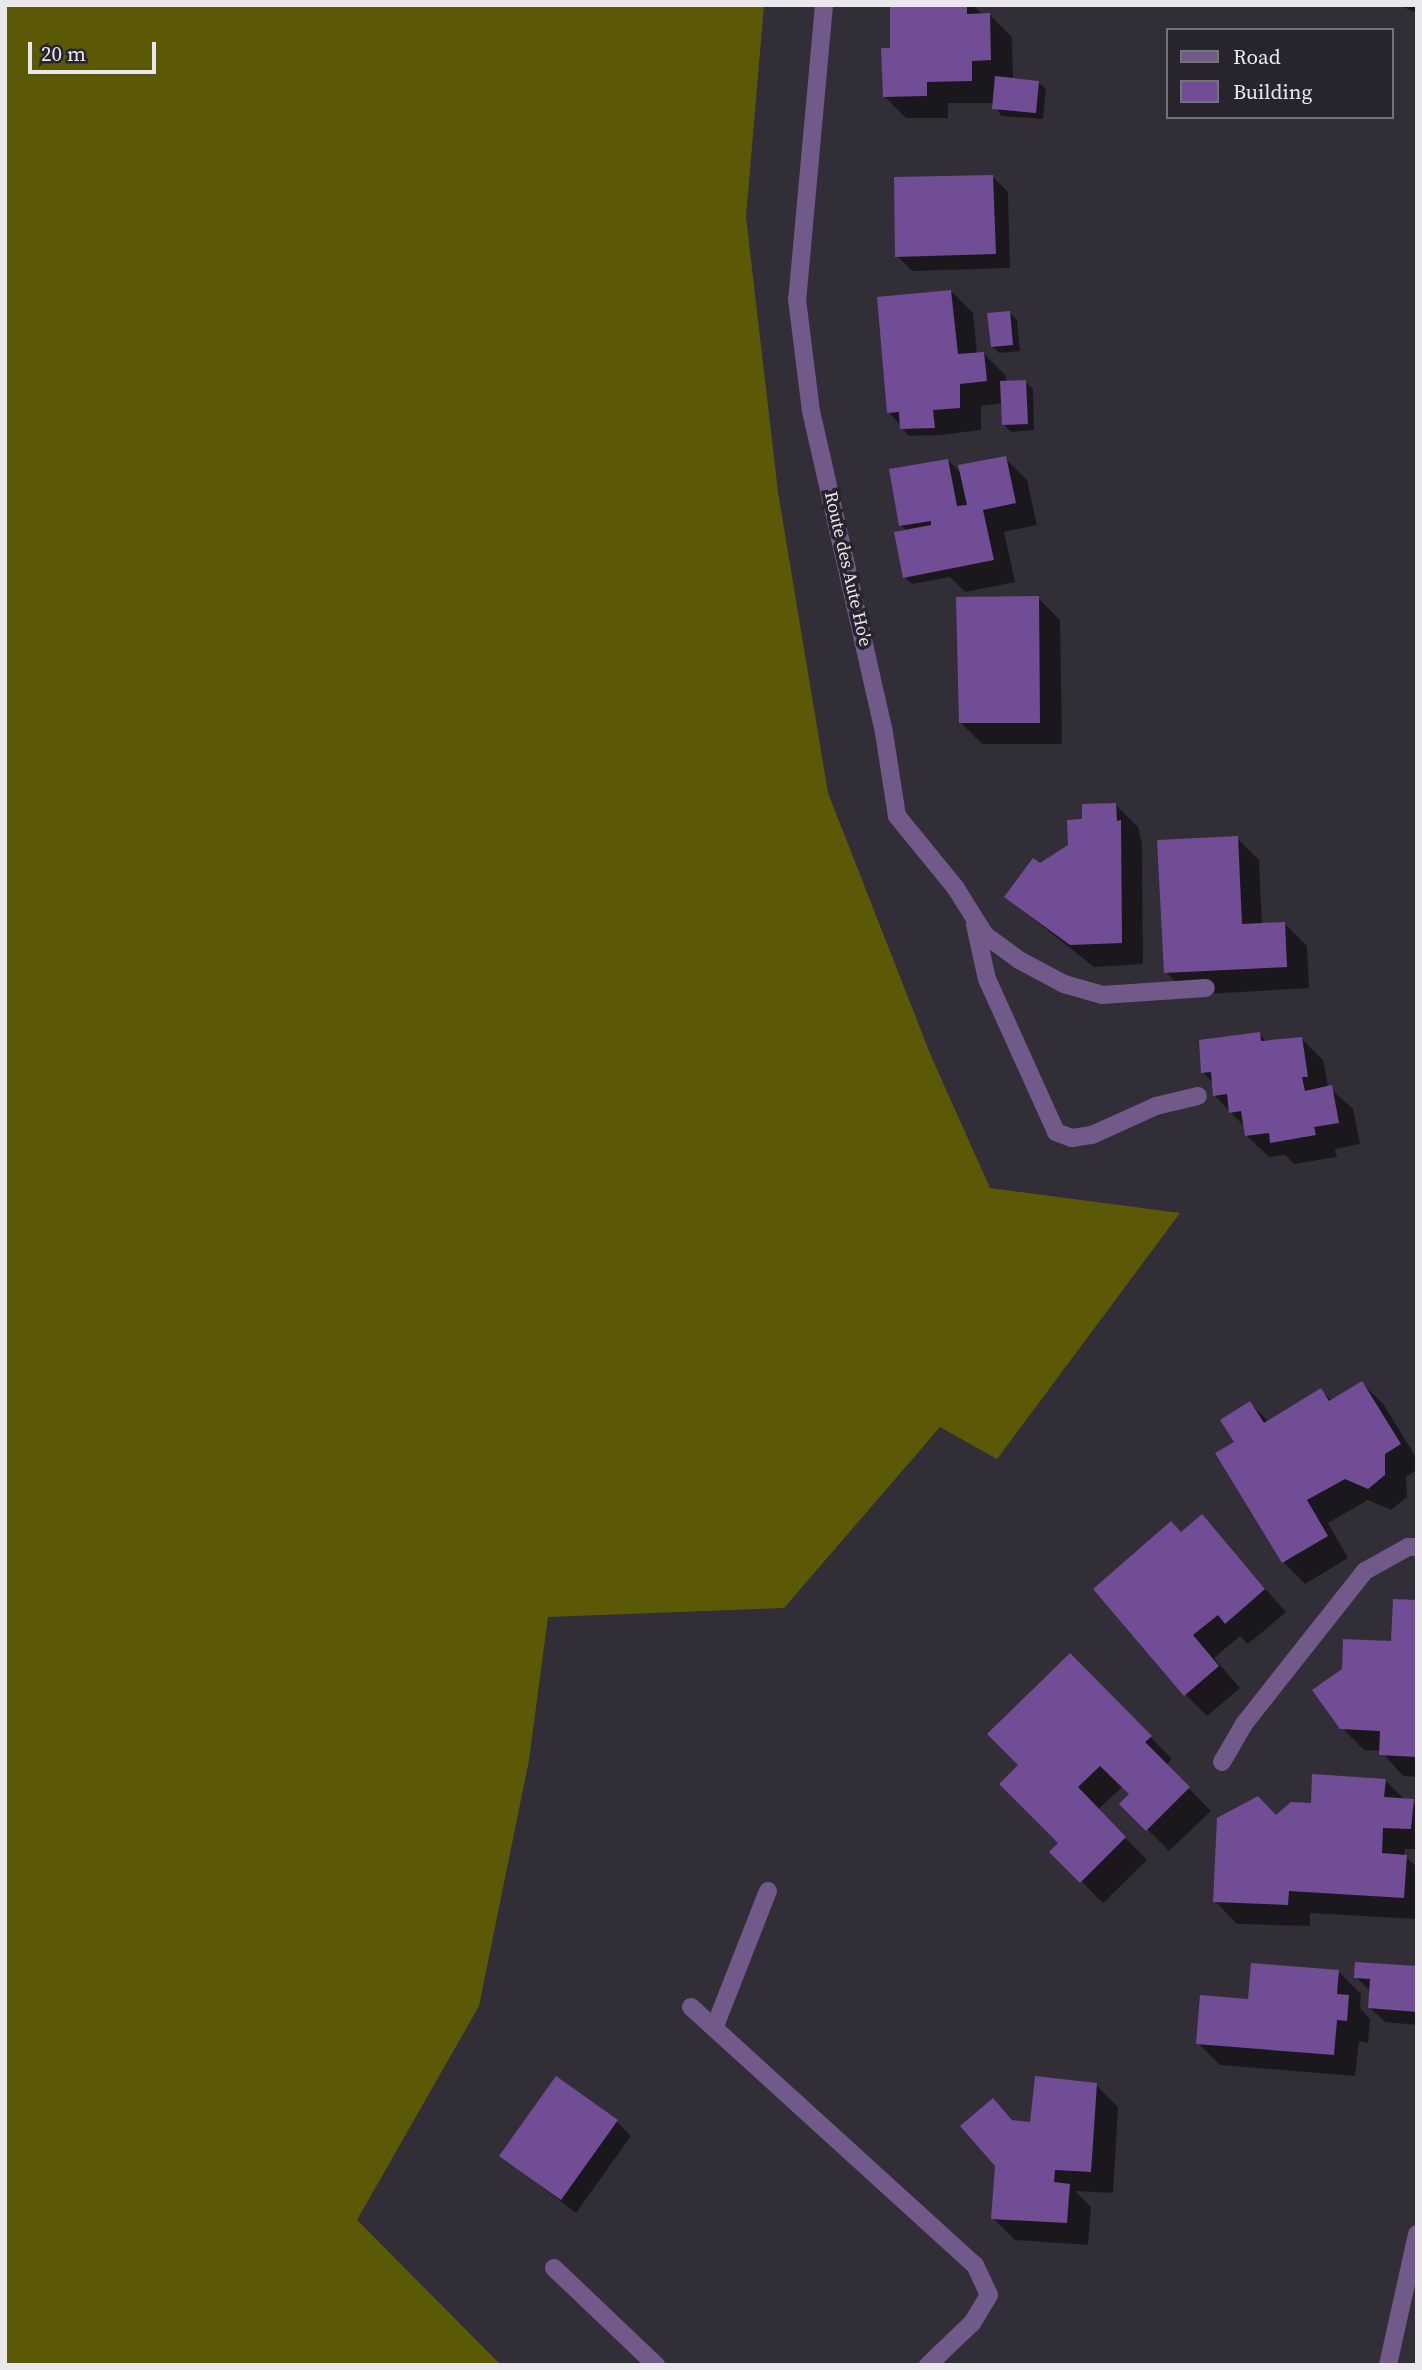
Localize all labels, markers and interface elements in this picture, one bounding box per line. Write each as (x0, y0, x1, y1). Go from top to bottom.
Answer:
scale bar (32, 28, 159, 72)
legend (1166, 28, 1394, 119)
text: 20 m (41, 39, 86, 68)
text: Road (1233, 42, 1281, 71)
text: Building (1233, 77, 1312, 106)
street label: Route des Aute Ho'e (820, 489, 876, 649)

